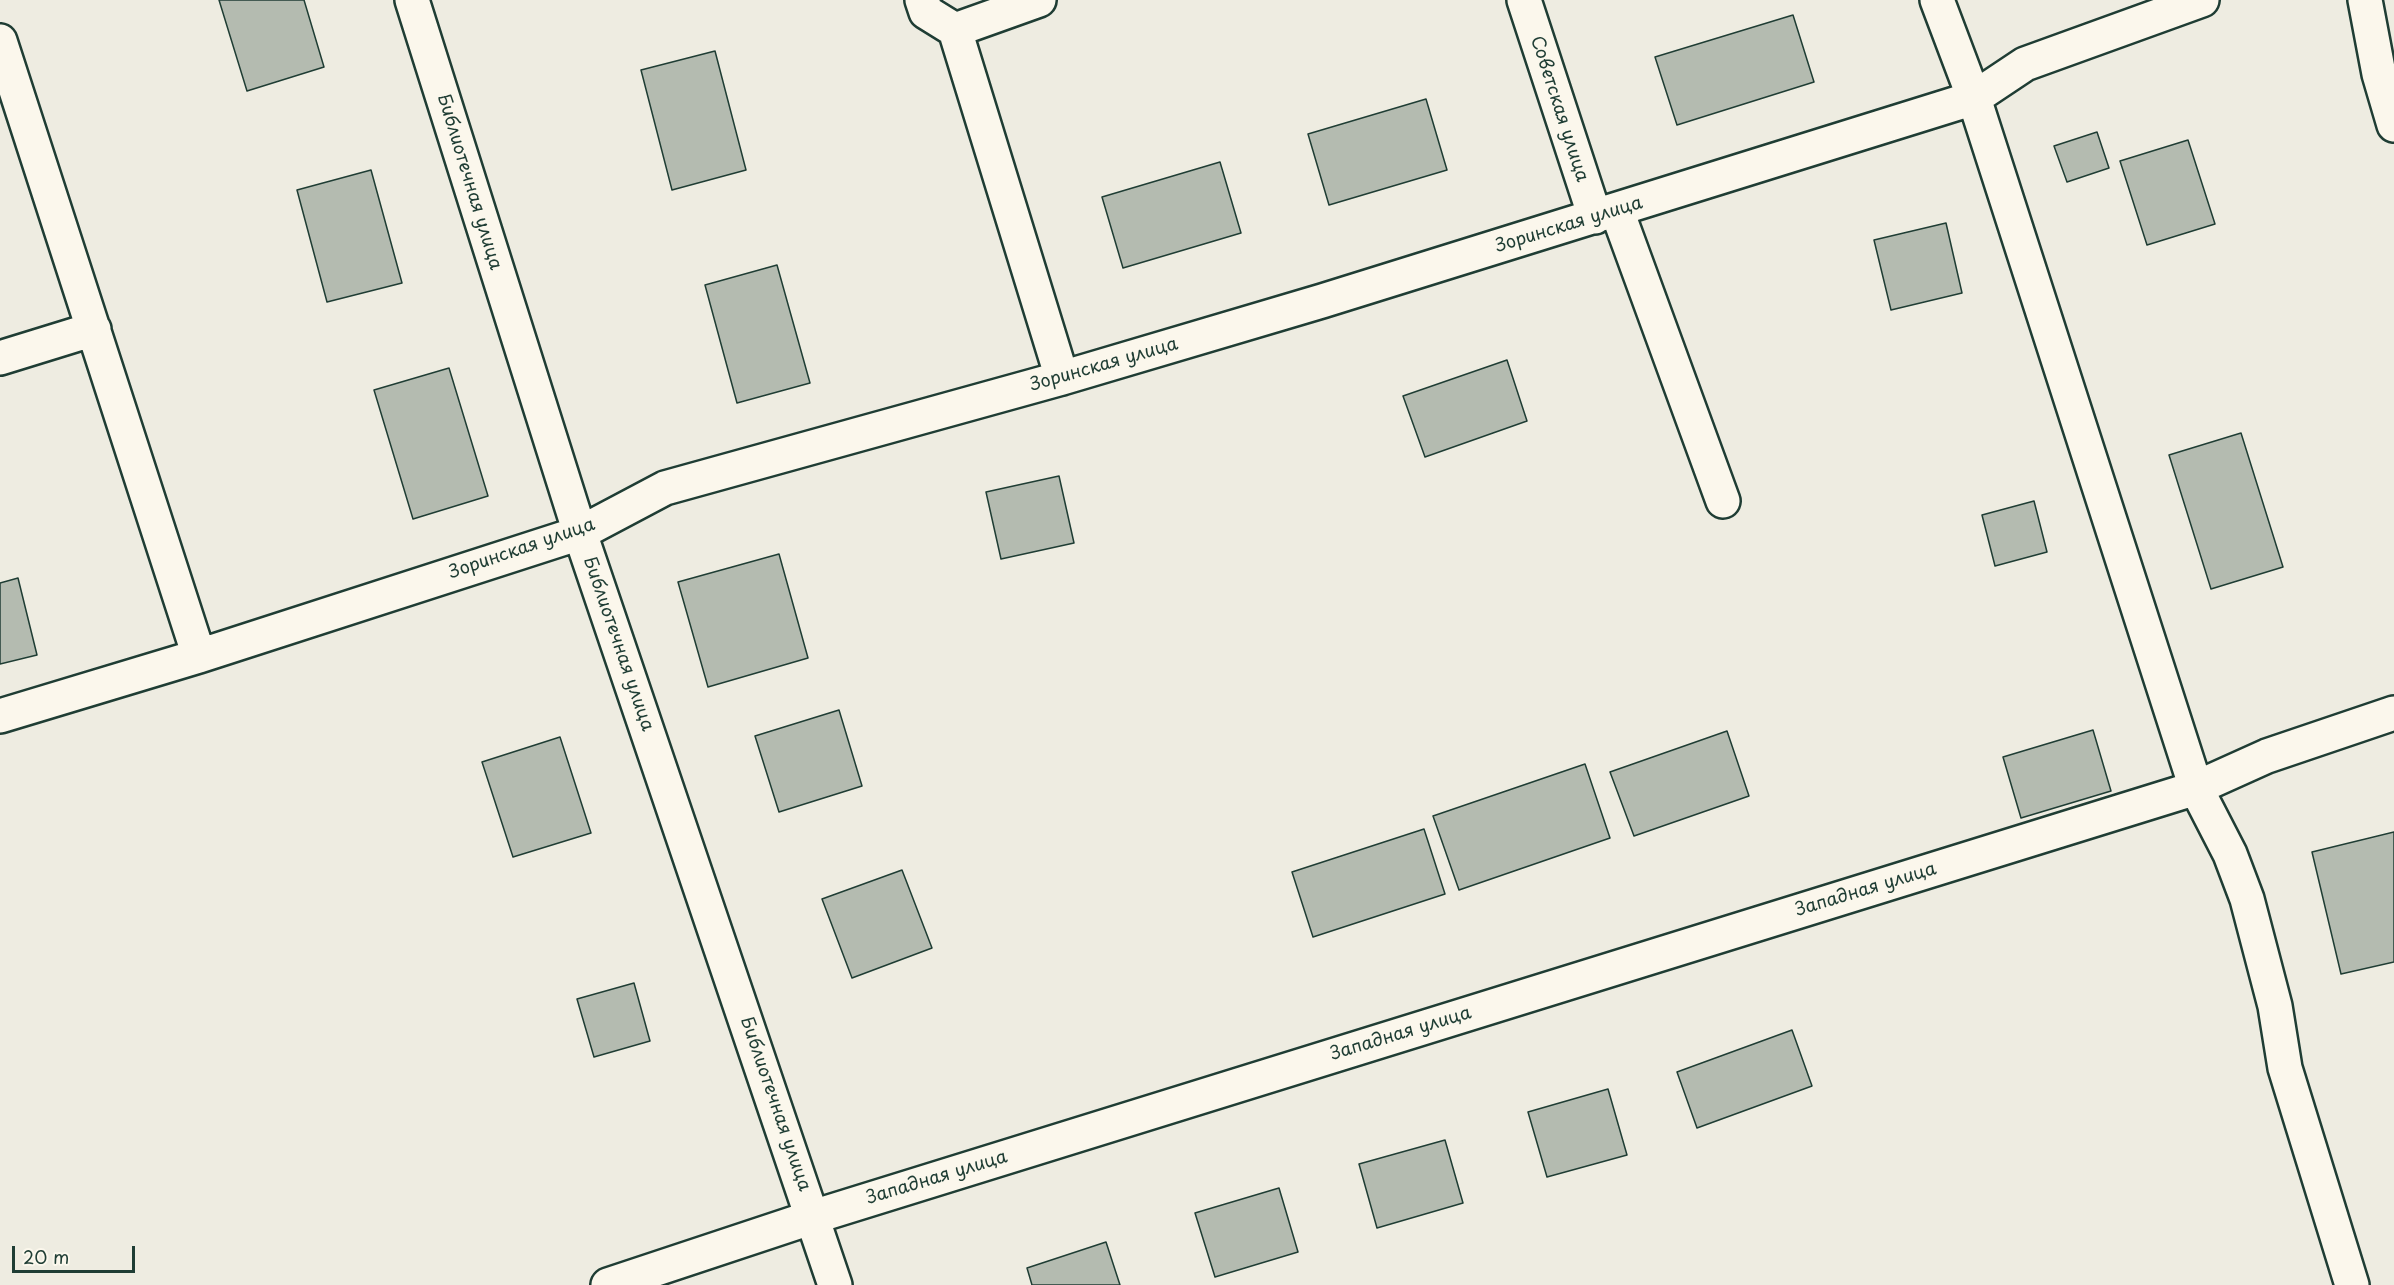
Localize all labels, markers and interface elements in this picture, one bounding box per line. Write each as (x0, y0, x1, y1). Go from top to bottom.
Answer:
street label: Советская улица (1525, 33, 1593, 185)
street label: Библиотечная улица (432, 91, 506, 273)
street label: Зоринская улица (1493, 192, 1645, 258)
street label: Зоринская улица (1028, 334, 1180, 396)
street label: Зоринская улица (446, 514, 598, 584)
street label: Библиотечная улица (578, 554, 658, 734)
street label: Западная улица (1793, 858, 1939, 922)
street label: Западная улица (1328, 1002, 1474, 1066)
street label: Библиотечная улица (735, 1014, 815, 1194)
street label: Западная улица (864, 1146, 1010, 1210)
scale bar (15, 1234, 138, 1272)
text: 20 m (23, 1243, 69, 1270)

